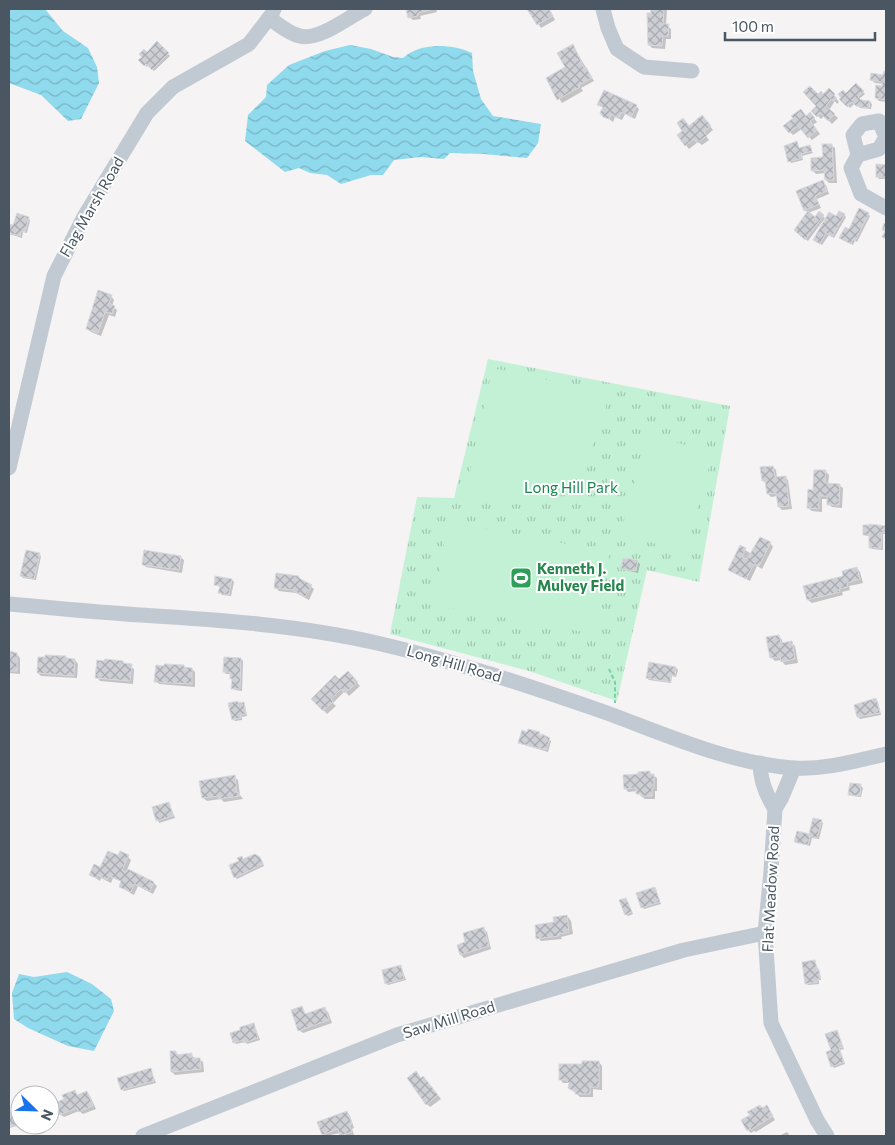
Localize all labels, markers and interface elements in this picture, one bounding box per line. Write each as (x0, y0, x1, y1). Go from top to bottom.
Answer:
scale bar (725, 10, 875, 42)
text: 100 m (732, 17, 774, 35)
street label: Flag Marsh Road (55, 153, 127, 260)
park label: Long Hill Park (524, 478, 618, 496)
place label: Kenneth J. Mulvey Field (537, 559, 624, 594)
sports icon: Kenneth J. Mulvey Field (509, 566, 533, 590)
street label: Long Hill Road (405, 641, 504, 685)
street label: Flat Meadow Road (758, 825, 782, 953)
street label: Saw Mill Road (401, 997, 497, 1042)
north arrow (10, 1085, 60, 1135)
text: N (38, 1107, 57, 1123)

